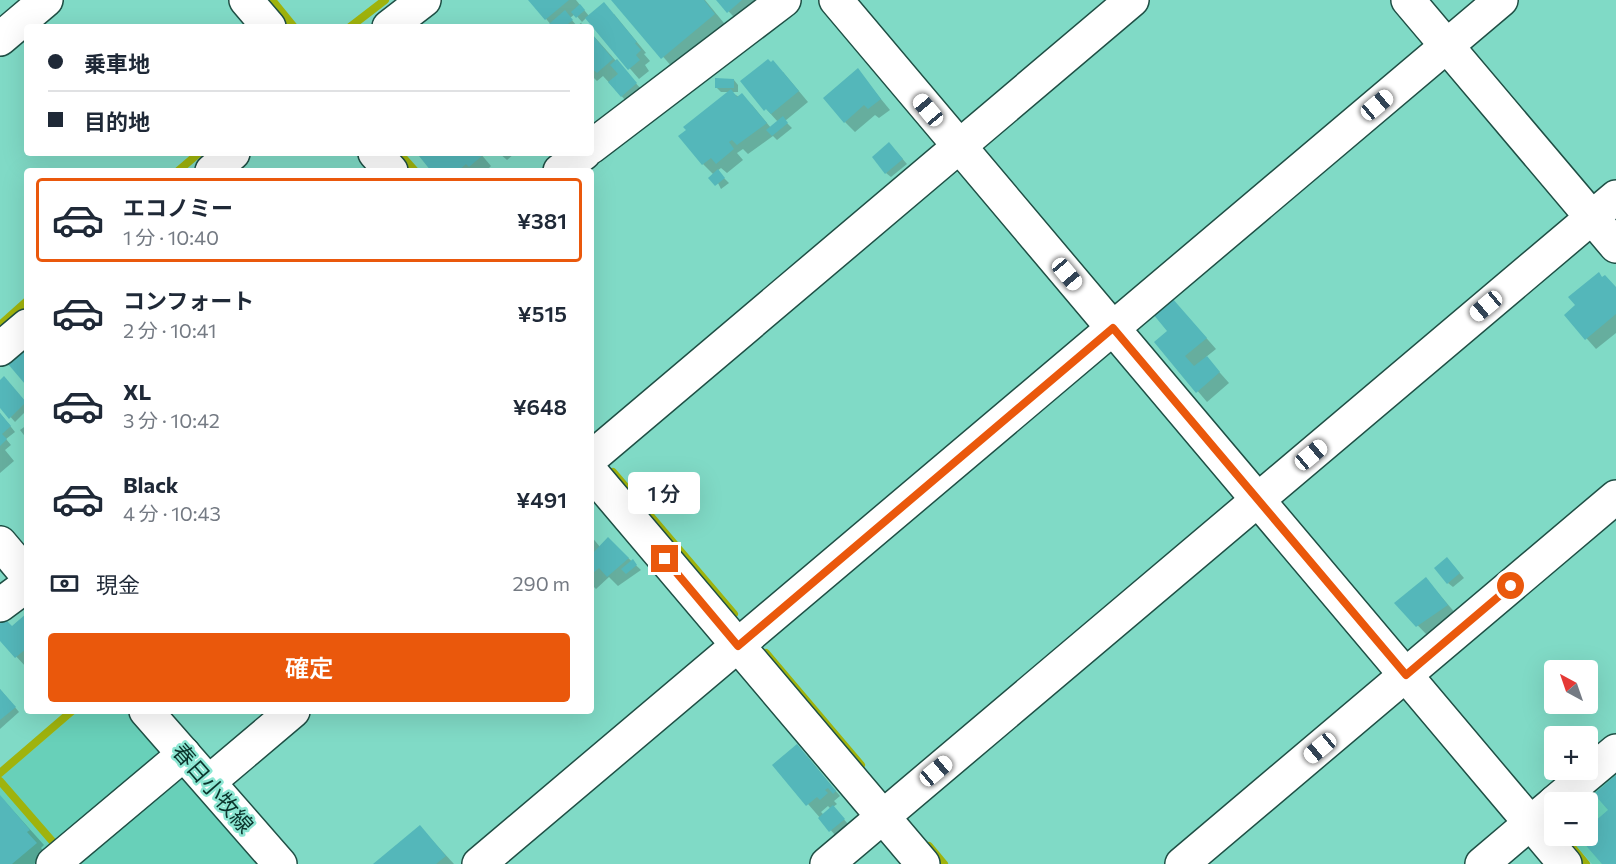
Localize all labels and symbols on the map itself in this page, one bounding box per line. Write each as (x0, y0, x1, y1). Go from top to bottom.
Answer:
car (1357, 87, 1397, 123)
car (910, 90, 946, 130)
car (1049, 254, 1085, 294)
car (1466, 288, 1506, 324)
car (1291, 437, 1331, 473)
callout: 1 分 (629, 472, 701, 514)
route end (651, 545, 678, 572)
route start (1497, 572, 1524, 599)
north arrow (1544, 660, 1598, 714)
car (1300, 730, 1340, 766)
street label: 春日小牧線 (167, 737, 260, 838)
car (916, 753, 956, 789)

